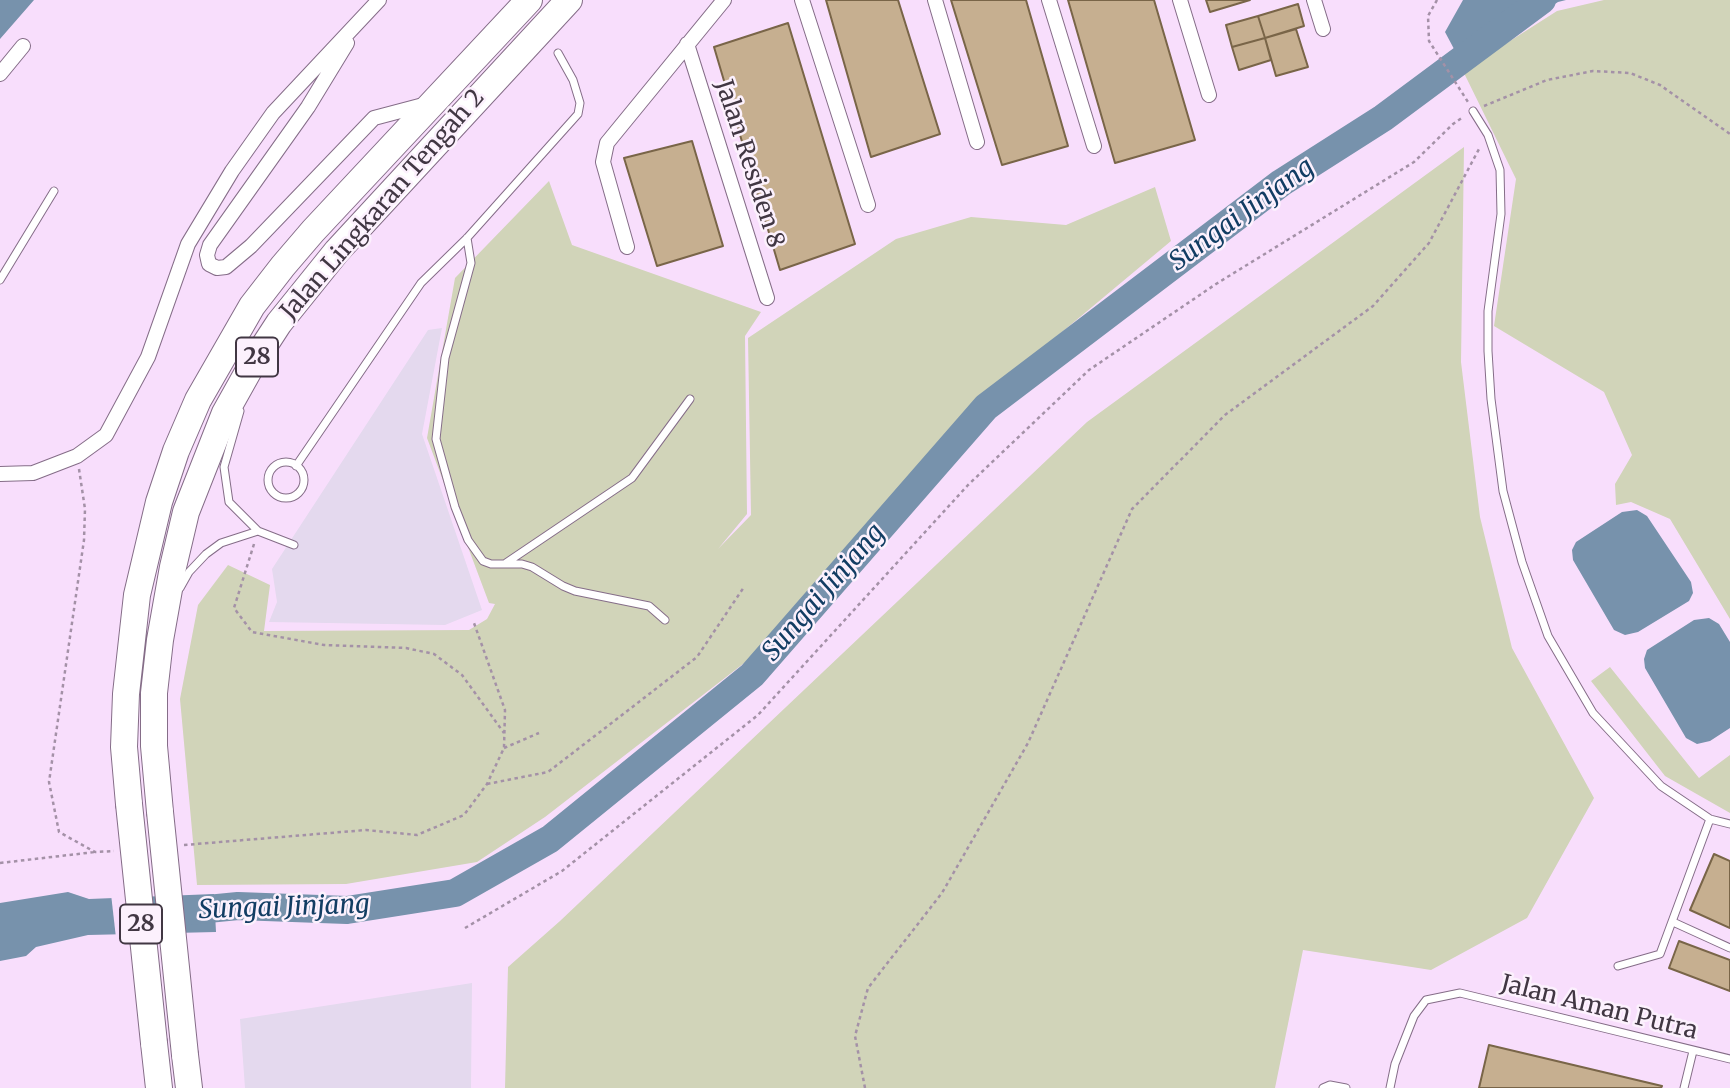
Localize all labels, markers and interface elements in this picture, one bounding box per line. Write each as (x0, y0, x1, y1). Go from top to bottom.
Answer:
street label: Jalan Residen 8 (708, 77, 790, 251)
street label: Jalan Lingkaran Tengah 2 (275, 84, 491, 326)
water label: Sungai Jinjang (1164, 152, 1320, 278)
road number: 28 (236, 338, 278, 376)
water label: Sungai Jinjang (756, 518, 892, 668)
water label: Sungai Jinjang (198, 889, 370, 927)
road number: 28 (120, 904, 162, 944)
street label: Jalan Aman Putra (1498, 970, 1700, 1046)

